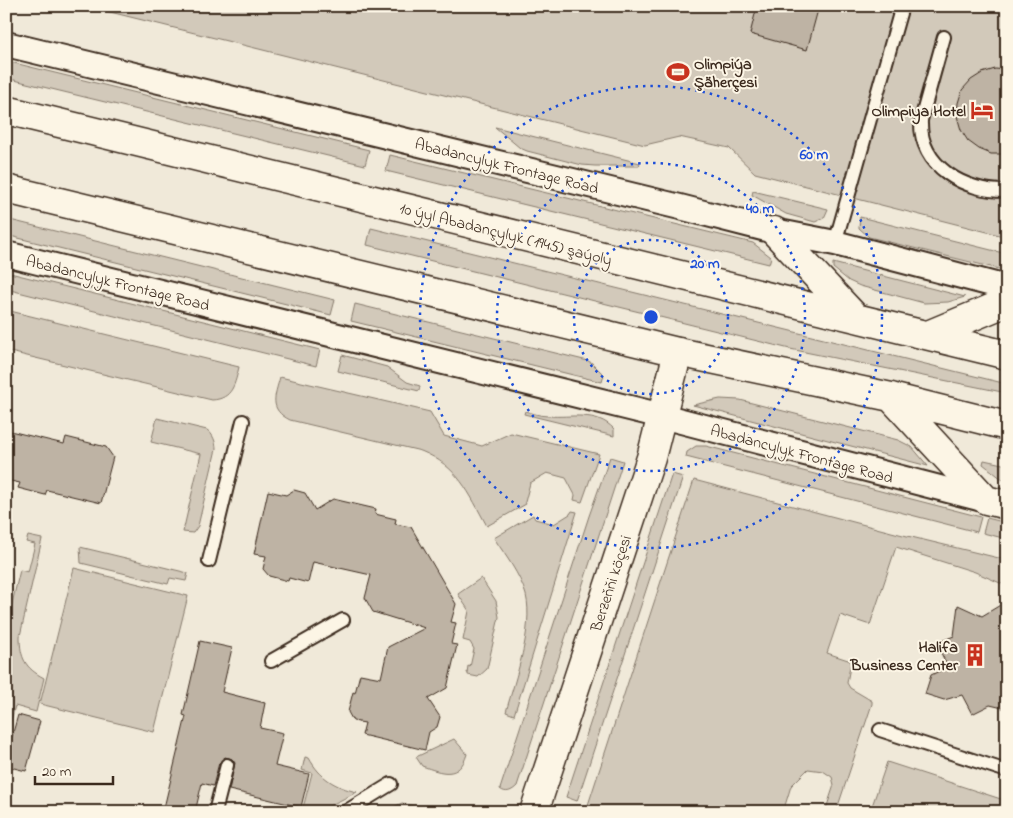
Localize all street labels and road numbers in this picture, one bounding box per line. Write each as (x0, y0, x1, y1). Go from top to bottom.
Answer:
street label: Abadancylyk Frontage Road (412, 132, 601, 201)
street label: 10 ýyl Abadançylyk (1945) şaýoly (397, 197, 614, 273)
street label: Abadancylyk Frontage Road (23, 249, 212, 318)
street label: Abadancylyk Frontage Road (707, 419, 896, 491)
street label: Berzeňňi köçesi (585, 532, 639, 636)

